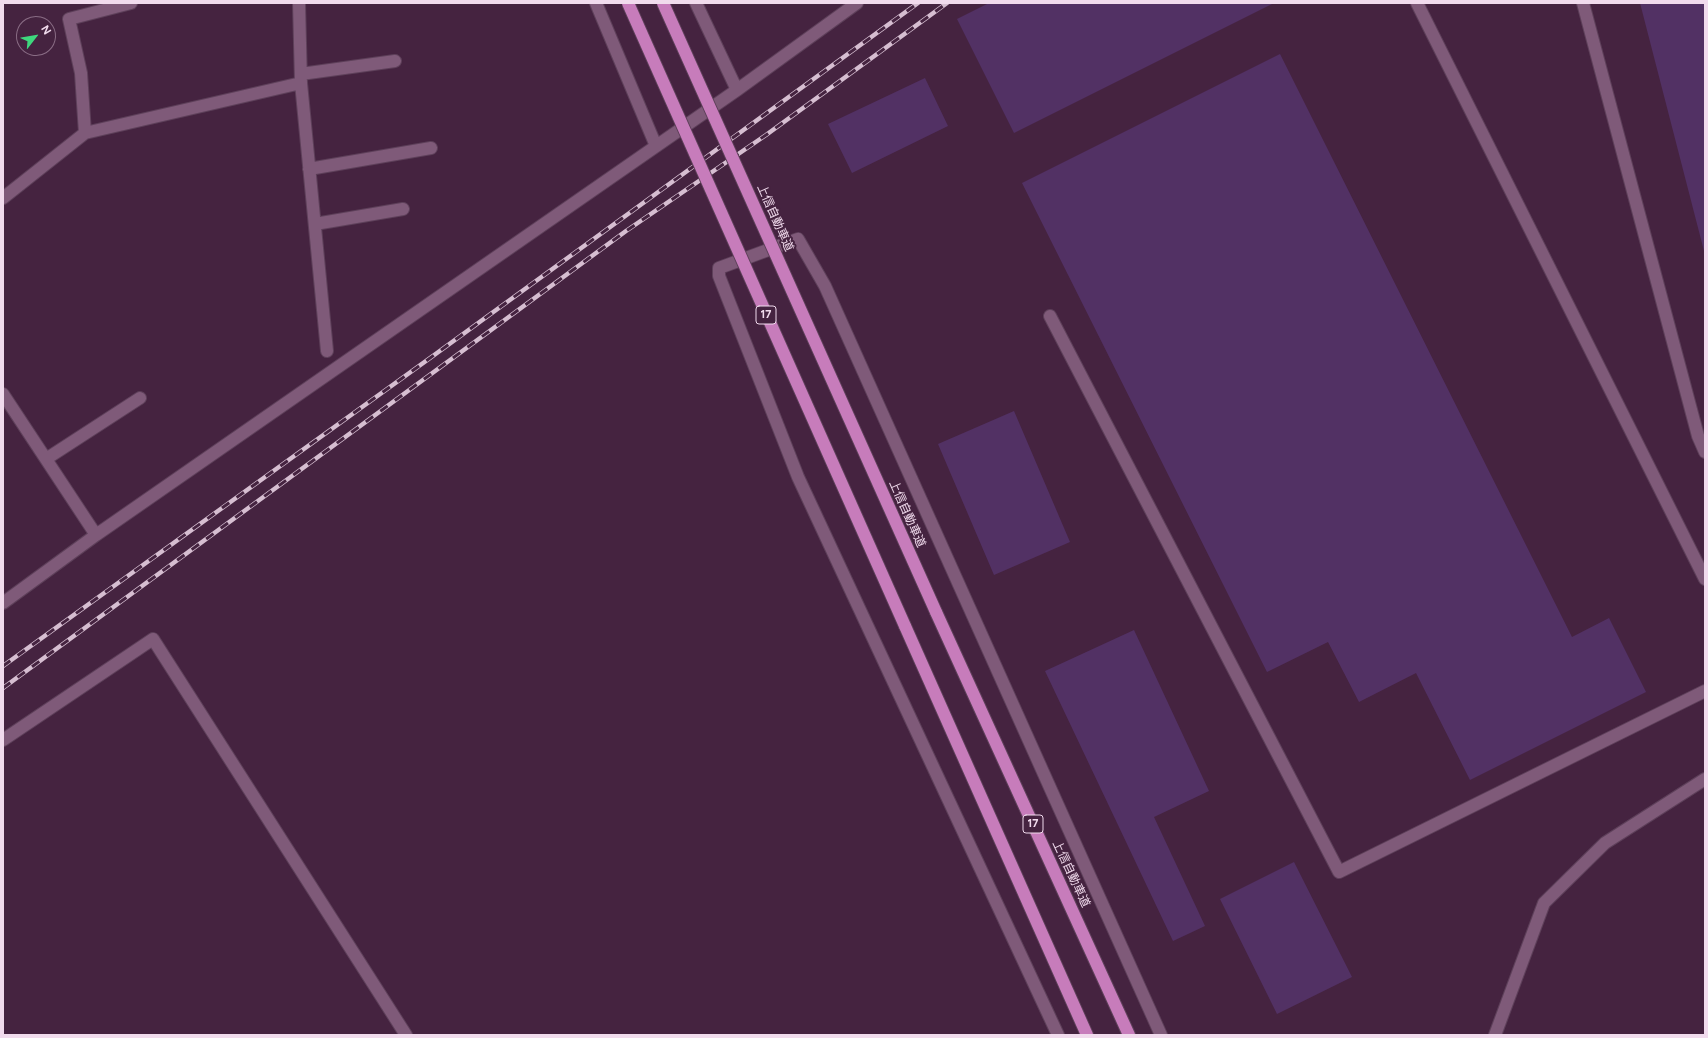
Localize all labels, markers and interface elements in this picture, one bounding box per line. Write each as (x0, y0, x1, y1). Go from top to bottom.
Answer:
north arrow (16, 16, 56, 56)
text: N (38, 23, 54, 37)
street label: 上信自動車道 (754, 182, 796, 254)
road number: 17 (756, 306, 776, 324)
street label: 上信自動車道 (886, 478, 928, 550)
road number: 17 (1023, 815, 1043, 833)
street label: 上信自動車道 (1049, 838, 1093, 910)

